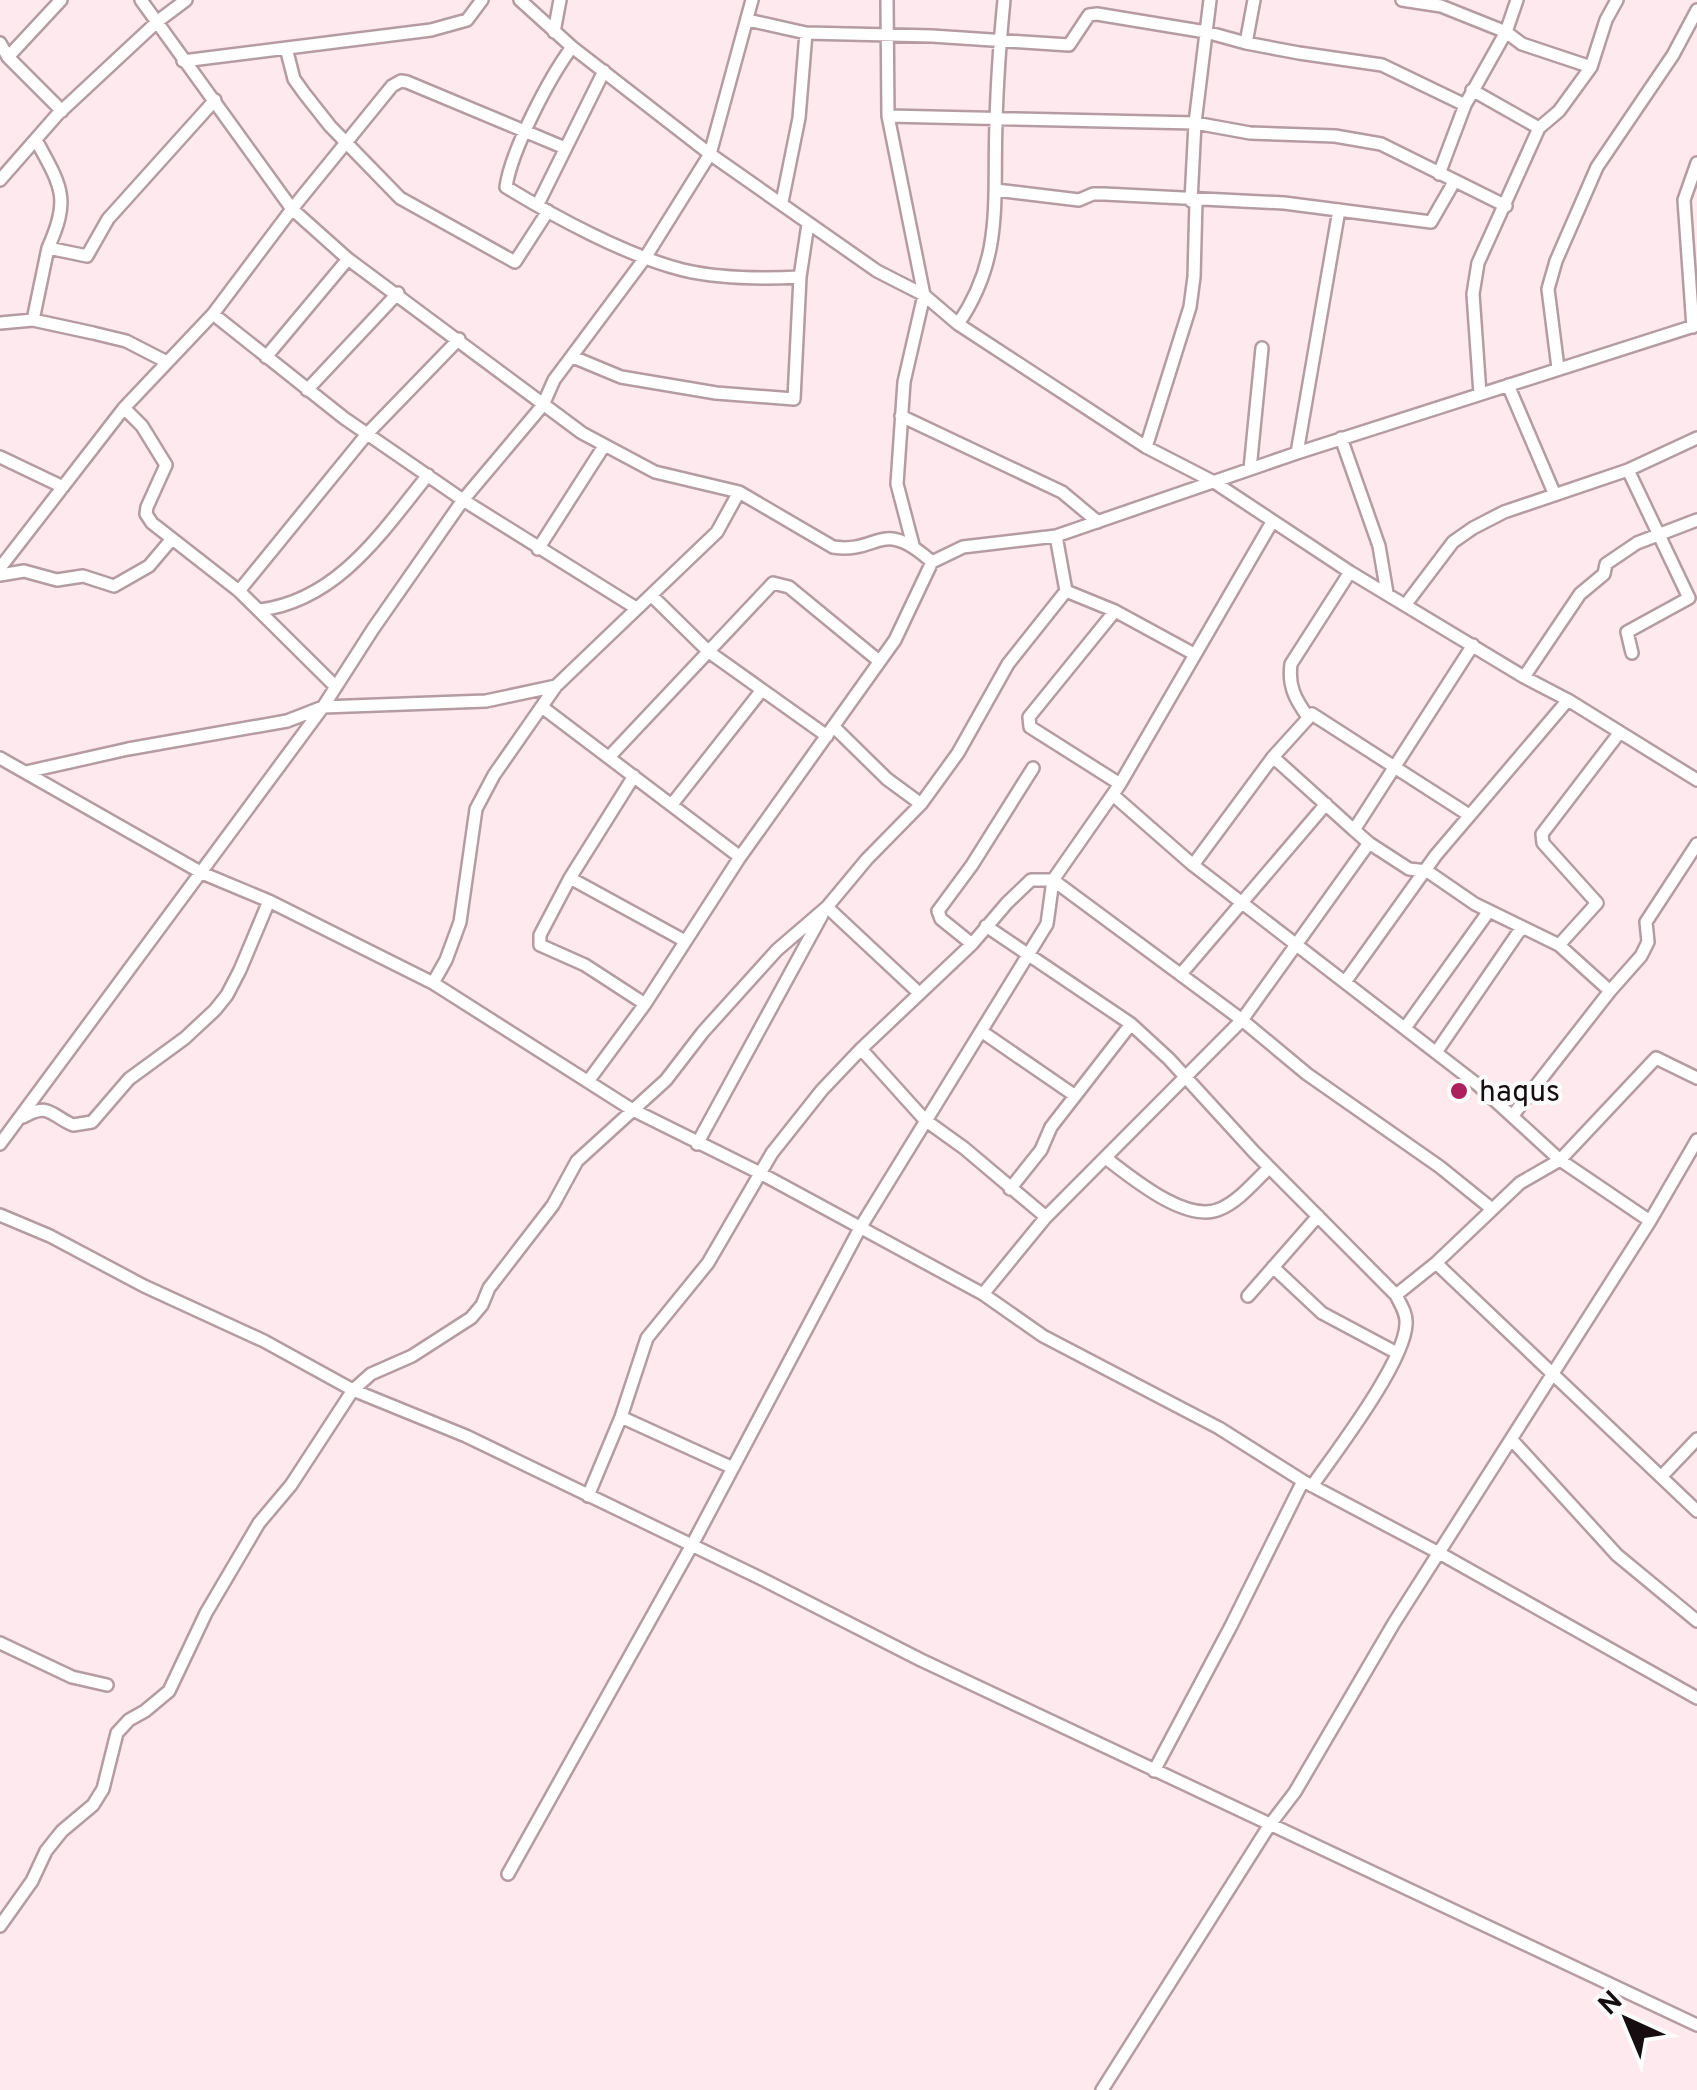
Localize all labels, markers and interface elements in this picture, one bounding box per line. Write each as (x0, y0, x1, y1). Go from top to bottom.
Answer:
place label: haqus (1479, 1075, 1560, 1112)
marker: haqus (1448, 1080, 1470, 1102)
north arrow (1577, 1970, 1677, 2070)
text: N (1592, 1984, 1631, 2024)

